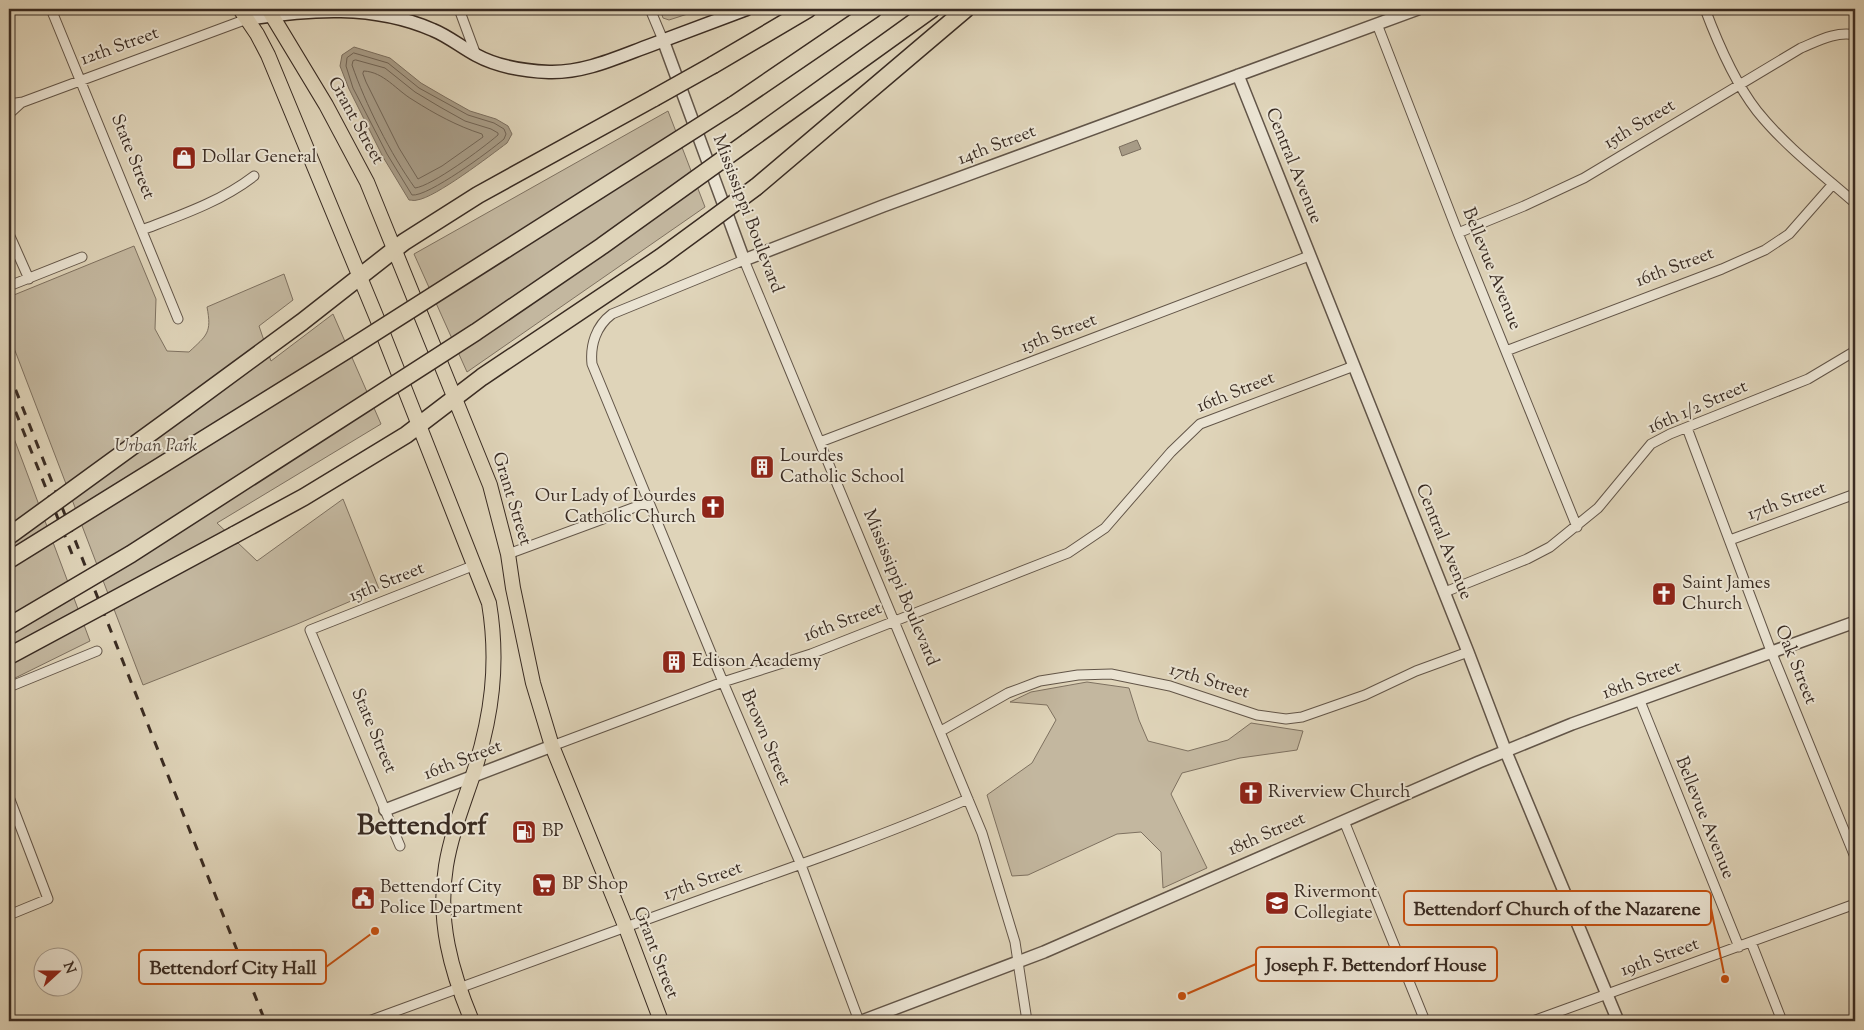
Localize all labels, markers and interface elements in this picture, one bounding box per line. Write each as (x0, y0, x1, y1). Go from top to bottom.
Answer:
street label: 12th Street (77, 21, 163, 73)
street label: Grant Street (320, 72, 390, 170)
street label: 15th Street (1599, 93, 1681, 157)
street label: Central Avenue (1258, 104, 1328, 228)
street label: State Street (103, 110, 161, 204)
street label: 14th Street (954, 119, 1040, 173)
street label: Mississippi Boulevard (705, 131, 789, 297)
shop icon: Dollar General (171, 145, 197, 171)
place label: Dollar General (202, 145, 317, 171)
street label: Bellevue Avenue (1455, 204, 1527, 334)
street label: 16th Street (1632, 241, 1718, 295)
street label: 15th Street (1017, 308, 1101, 360)
street label: 16th Street (1193, 366, 1279, 420)
street label: 16th 1/2 Street (1644, 374, 1752, 442)
park label: Urban Park (115, 434, 197, 460)
place label: Lourdes Catholic School (780, 444, 904, 491)
street label: Grant Street (484, 449, 538, 549)
building icon: Lourdes Catholic School (749, 454, 775, 480)
street label: 17th Street (1744, 476, 1830, 528)
street label: Central Avenue (1408, 480, 1478, 604)
place label: Our Lady of Lourdes Catholic Church (535, 484, 696, 531)
church icon: Our Lady of Lourdes Catholic Church (700, 494, 726, 520)
street label: Mississippi Boulevard (855, 506, 945, 670)
street label: 15th Street (345, 556, 429, 610)
place label: Saint James Church (1682, 571, 1770, 618)
church icon: Saint James Church (1651, 581, 1677, 607)
street label: 16th Street (800, 596, 886, 650)
street label: Oak Street (1767, 621, 1823, 709)
building icon: Edison Academy (661, 649, 687, 675)
place label: Edison Academy (692, 649, 821, 675)
street label: 18th Street (1599, 655, 1685, 707)
street label: 17th Street (1166, 658, 1252, 706)
street label: State Street (343, 685, 403, 777)
street label: Brown Street (733, 686, 797, 790)
street label: 16th Street (420, 734, 506, 788)
street label: Bellevue Avenue (1668, 753, 1740, 883)
church icon: Riverview Church (1238, 780, 1264, 806)
place label: Riverview Church (1268, 780, 1411, 806)
street label: 18th Street (1224, 806, 1310, 864)
district label: Bettendorf (357, 807, 489, 847)
fuel station icon: BP (511, 819, 537, 845)
place label: BP (542, 819, 564, 845)
street label: 17th Street (660, 856, 746, 908)
supermarket icon: BP Shop (531, 872, 557, 898)
place label: BP Shop (562, 872, 628, 898)
place label: Bettendorf City Police Department (380, 875, 523, 922)
place label: Rivermont Collegiate (1294, 880, 1377, 927)
public building icon: Bettendorf City Police Department (350, 885, 376, 911)
school or university icon: Rivermont Collegiate (1264, 890, 1290, 916)
callout: Bettendorf Church of the Nazarene (1404, 891, 1711, 925)
text: Bettendorf Church of the Nazarene (1413, 897, 1701, 924)
street label: Grant Street (626, 903, 684, 1003)
street label: 19th Street (1617, 932, 1703, 984)
callout: Joseph F. Bettendorf House (1256, 947, 1497, 981)
north arrow (32, 948, 82, 998)
callout: Bettendorf City Hall (139, 950, 326, 984)
text: Joseph F. Bettendorf House (1263, 953, 1487, 980)
text: Bettendorf City Hall (149, 956, 317, 983)
text: N (57, 959, 80, 977)

